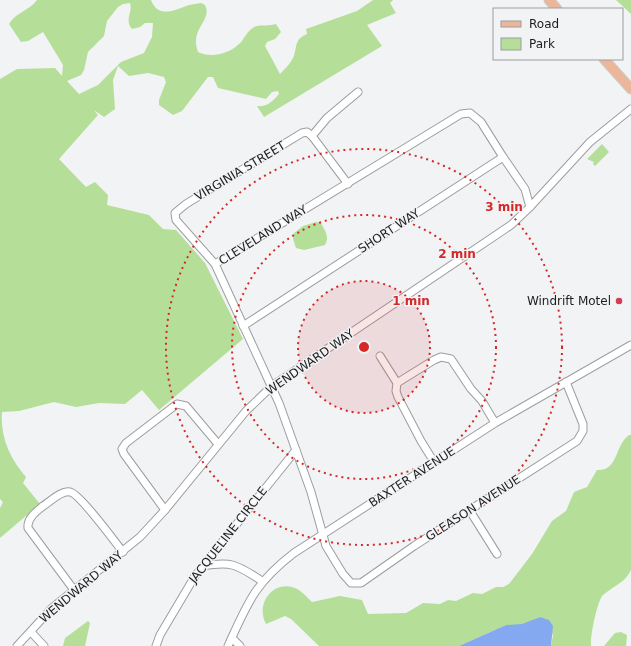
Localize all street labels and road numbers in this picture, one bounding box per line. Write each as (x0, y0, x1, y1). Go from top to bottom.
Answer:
street label: VIRGINIA STREET (192, 138, 288, 204)
street label: CLEVELAND WAY (216, 202, 310, 268)
street label: SHORT WAY (356, 206, 423, 256)
street label: WENDWARD WAY (263, 326, 357, 398)
street label: BAXTER AVENUE (366, 444, 458, 510)
street label: GLEASON AVENUE (423, 472, 523, 544)
street label: JACQUELINE CIRCLE (185, 484, 270, 587)
street label: WENDWARD WAY (37, 548, 126, 626)

